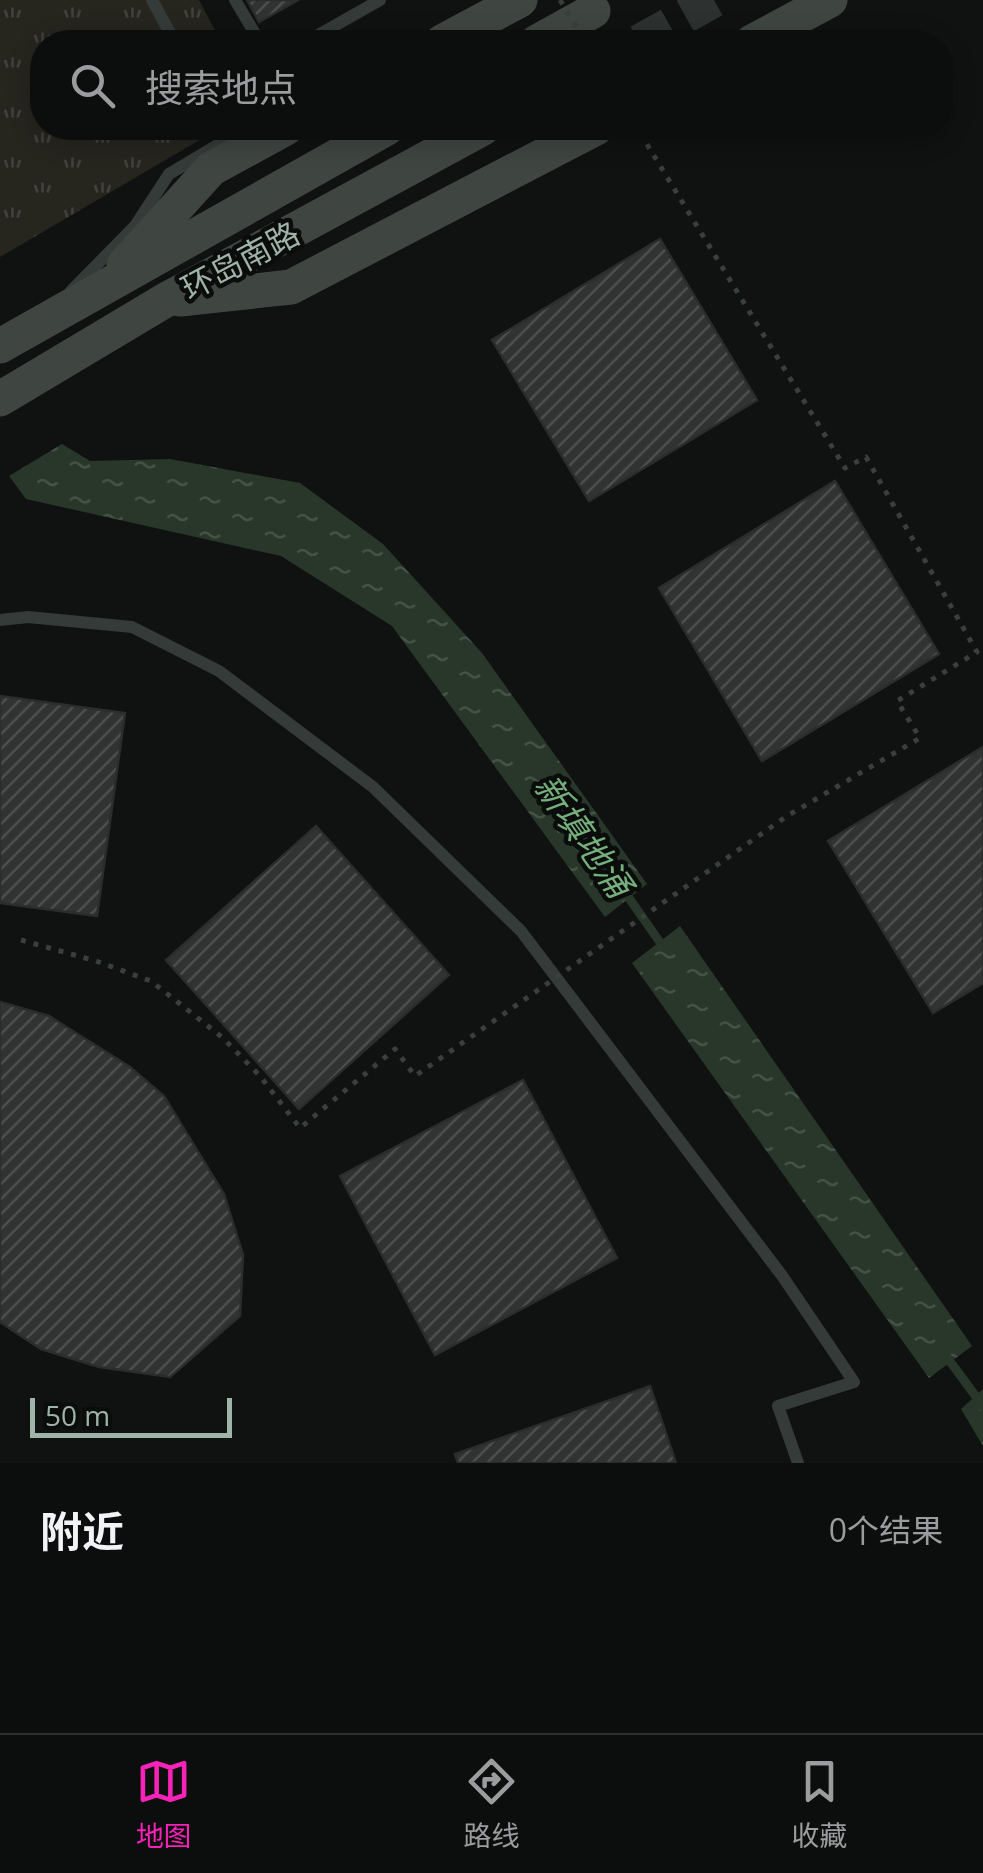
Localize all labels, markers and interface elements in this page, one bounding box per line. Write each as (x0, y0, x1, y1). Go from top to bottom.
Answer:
search box (30, 30, 953, 140)
icon: search (65, 58, 120, 113)
text: 搜索地点 (145, 61, 297, 113)
street label: 环岛南路 (173, 211, 307, 309)
water label: 新填地涌 (525, 764, 646, 909)
scale bar (30, 1393, 232, 1438)
text: 50 m (45, 1396, 110, 1434)
text: 附近 (40, 1502, 124, 1559)
text: 0个结果 (829, 1508, 943, 1551)
tab: 地图 (136, 1754, 192, 1854)
tab: 路线 (463, 1754, 519, 1854)
tab: 收藏 (791, 1754, 847, 1854)

